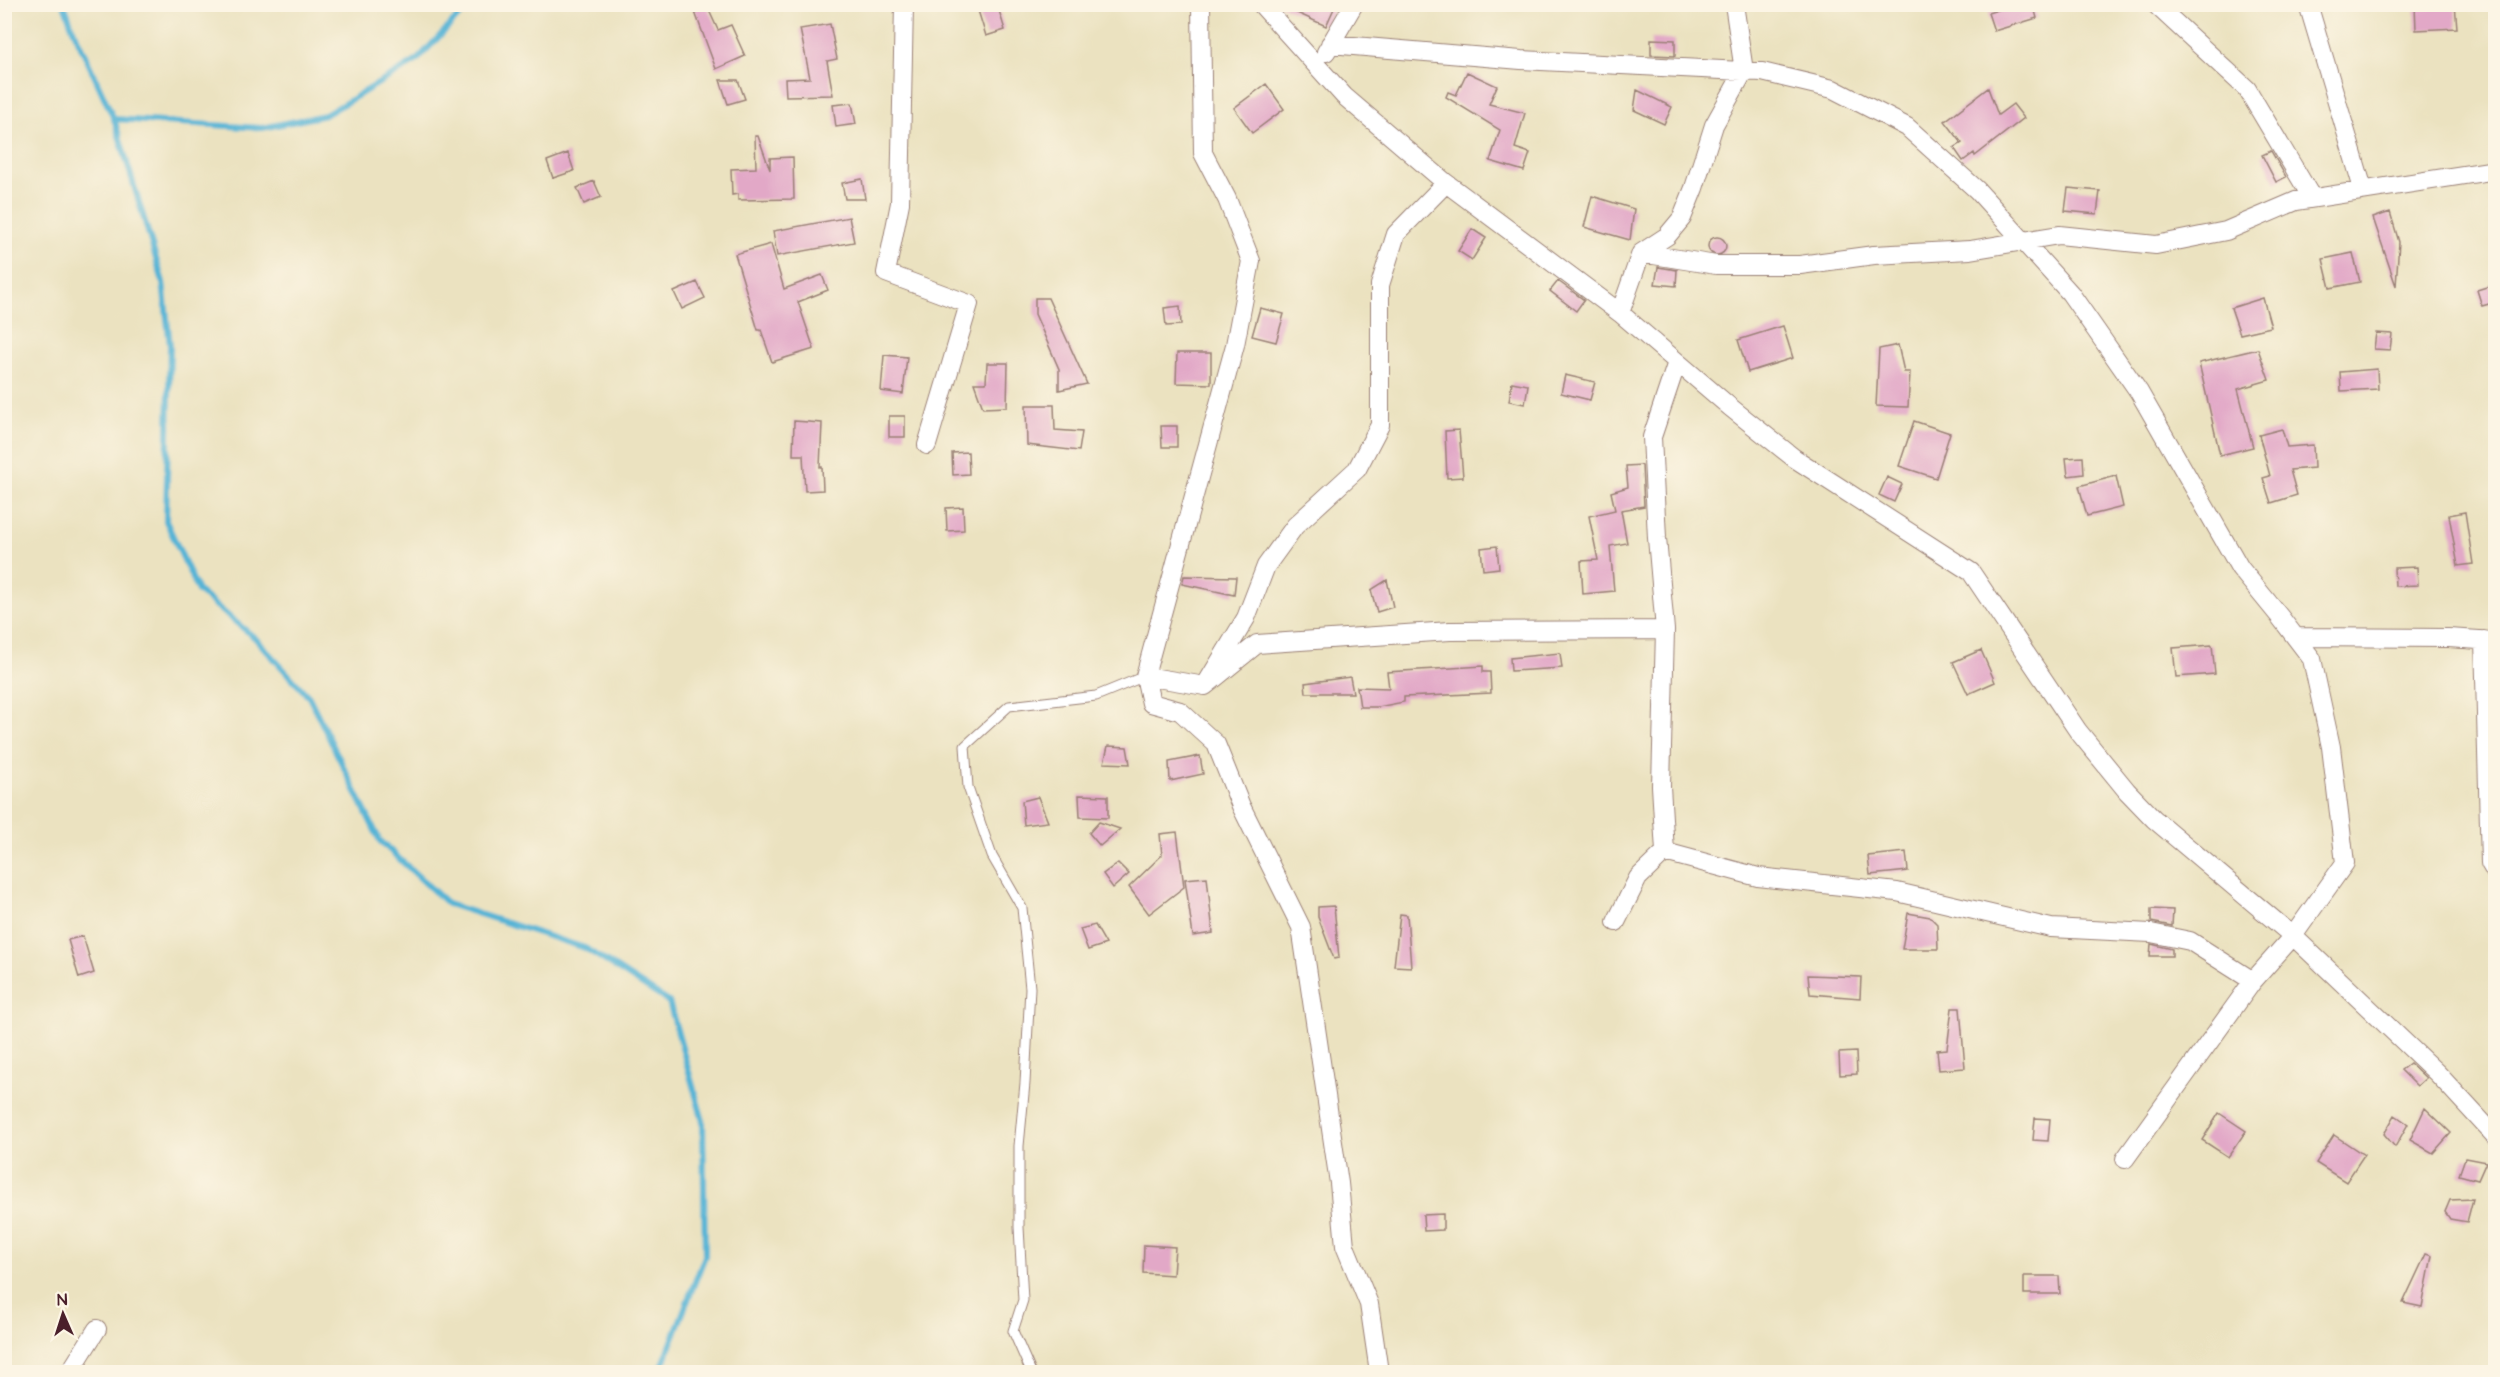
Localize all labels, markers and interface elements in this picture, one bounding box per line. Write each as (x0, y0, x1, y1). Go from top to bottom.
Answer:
north arrow (33, 1284, 93, 1344)
text: N (57, 1289, 68, 1311)

